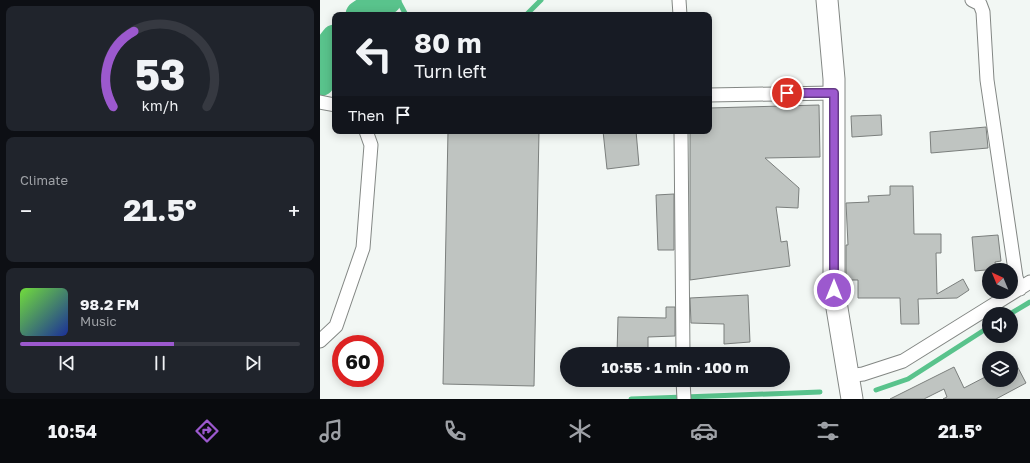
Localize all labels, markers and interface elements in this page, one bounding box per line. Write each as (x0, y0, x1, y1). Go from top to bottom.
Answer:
text: 80 m (414, 26, 482, 59)
icon: left (348, 28, 400, 80)
text: 53 (135, 48, 185, 98)
text: Turn left (414, 60, 487, 82)
pin (770, 76, 804, 110)
icon: arrive (776, 82, 798, 104)
text: km/h (142, 96, 178, 113)
icon: arrive (392, 104, 414, 126)
text: Then (348, 106, 384, 124)
text: Climate (20, 172, 68, 188)
text: 21.5° (123, 192, 197, 228)
text: − (20, 197, 32, 224)
text: + (288, 197, 300, 224)
north arrow (982, 263, 1018, 299)
map controls (982, 263, 1018, 387)
position arrow (813, 269, 855, 311)
text: 98.2 FM (80, 295, 139, 313)
button: sound (982, 307, 1018, 343)
text: Music (80, 313, 117, 329)
speed limit sign: 60 (332, 335, 384, 387)
button: layers (982, 351, 1018, 387)
icon: previous (56, 352, 78, 374)
icon: pause (149, 352, 171, 374)
icon: next (242, 352, 264, 374)
text: 10:55 · 1 min · 100 m (601, 358, 749, 376)
icon: directions (193, 417, 221, 445)
icon: music (317, 417, 345, 445)
icon: phone (441, 417, 469, 445)
icon: climate (566, 417, 594, 445)
icon: car (690, 417, 718, 445)
icon: filters (814, 417, 842, 445)
text: 10:54 (48, 420, 97, 442)
text: 21.5° (938, 420, 982, 442)

